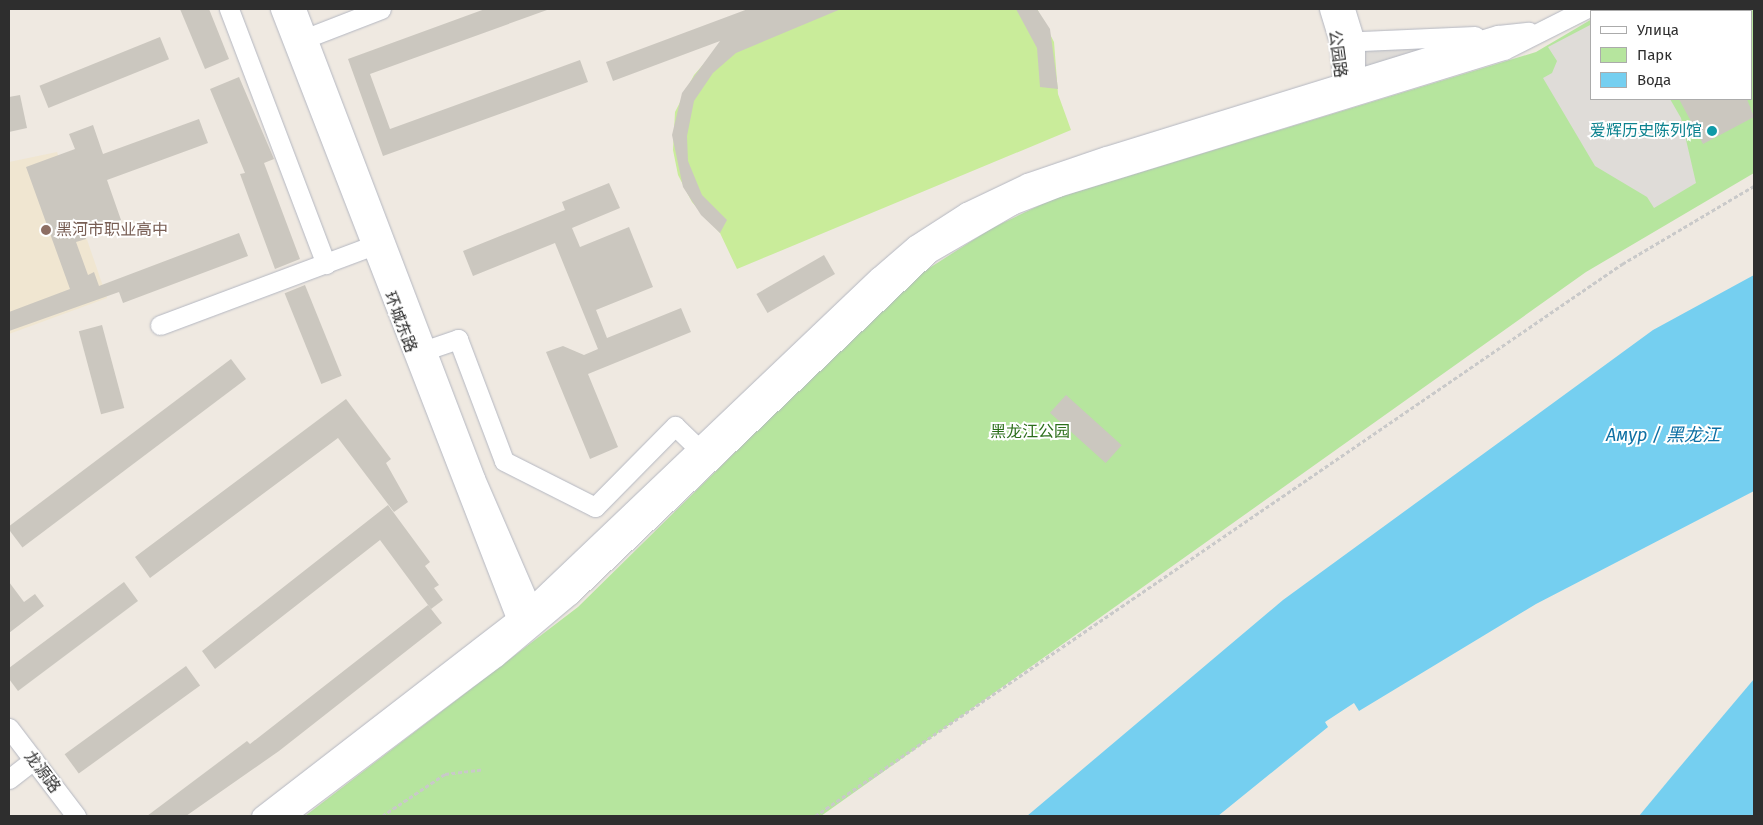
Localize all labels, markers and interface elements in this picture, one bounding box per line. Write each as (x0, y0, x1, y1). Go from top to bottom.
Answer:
legend (1590, 10, 1753, 100)
text: Улица (1637, 21, 1679, 39)
street label: 公园路 (1324, 29, 1350, 79)
text: Парк (1637, 46, 1672, 64)
text: Вода (1637, 71, 1671, 89)
place label: 爱辉历史陈列馆 (1590, 121, 1702, 141)
marker: 爱辉历史陈列馆 (1706, 125, 1718, 137)
place label: 黑河市职业高中 (56, 220, 168, 240)
marker: 黑河市职业高中 (40, 224, 52, 236)
street label: 环城东路 (380, 289, 420, 355)
park label: 黑龙江公园 (990, 422, 1070, 442)
water label: Амур / 黑龙江 (1606, 424, 1720, 446)
street label: 龙源路 (20, 747, 64, 797)

